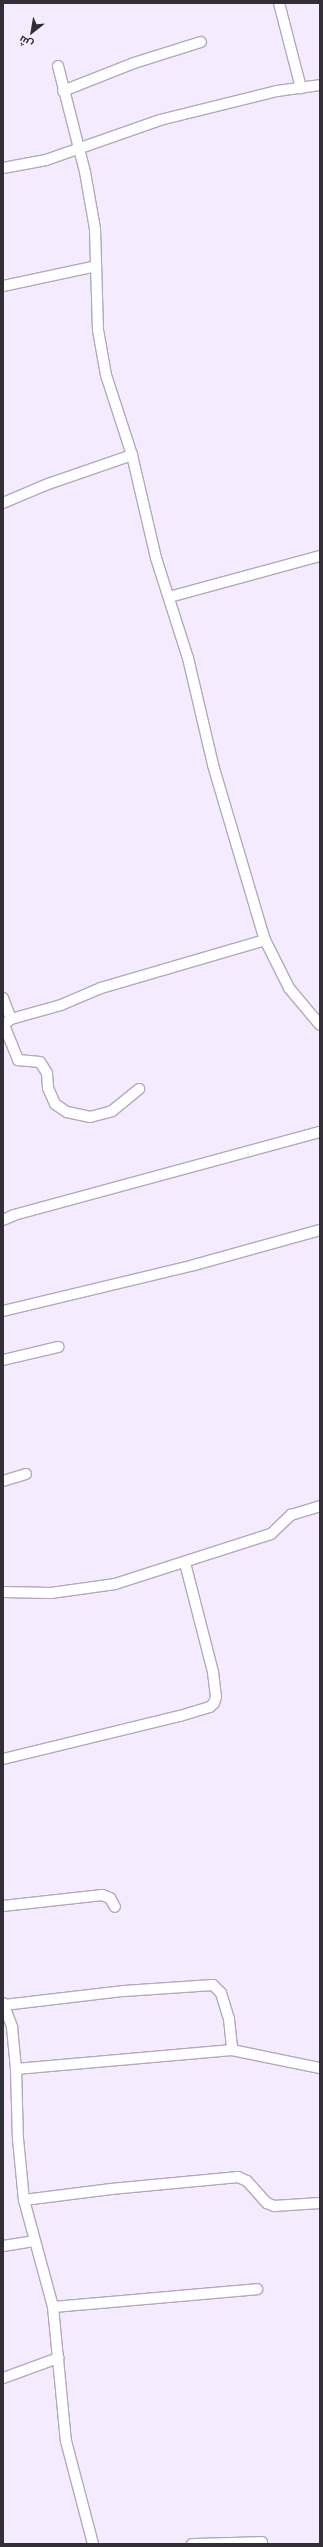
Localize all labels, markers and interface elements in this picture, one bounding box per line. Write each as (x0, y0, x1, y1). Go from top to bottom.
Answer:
north arrow (12, 12, 52, 52)
text: ش (16, 33, 35, 52)

